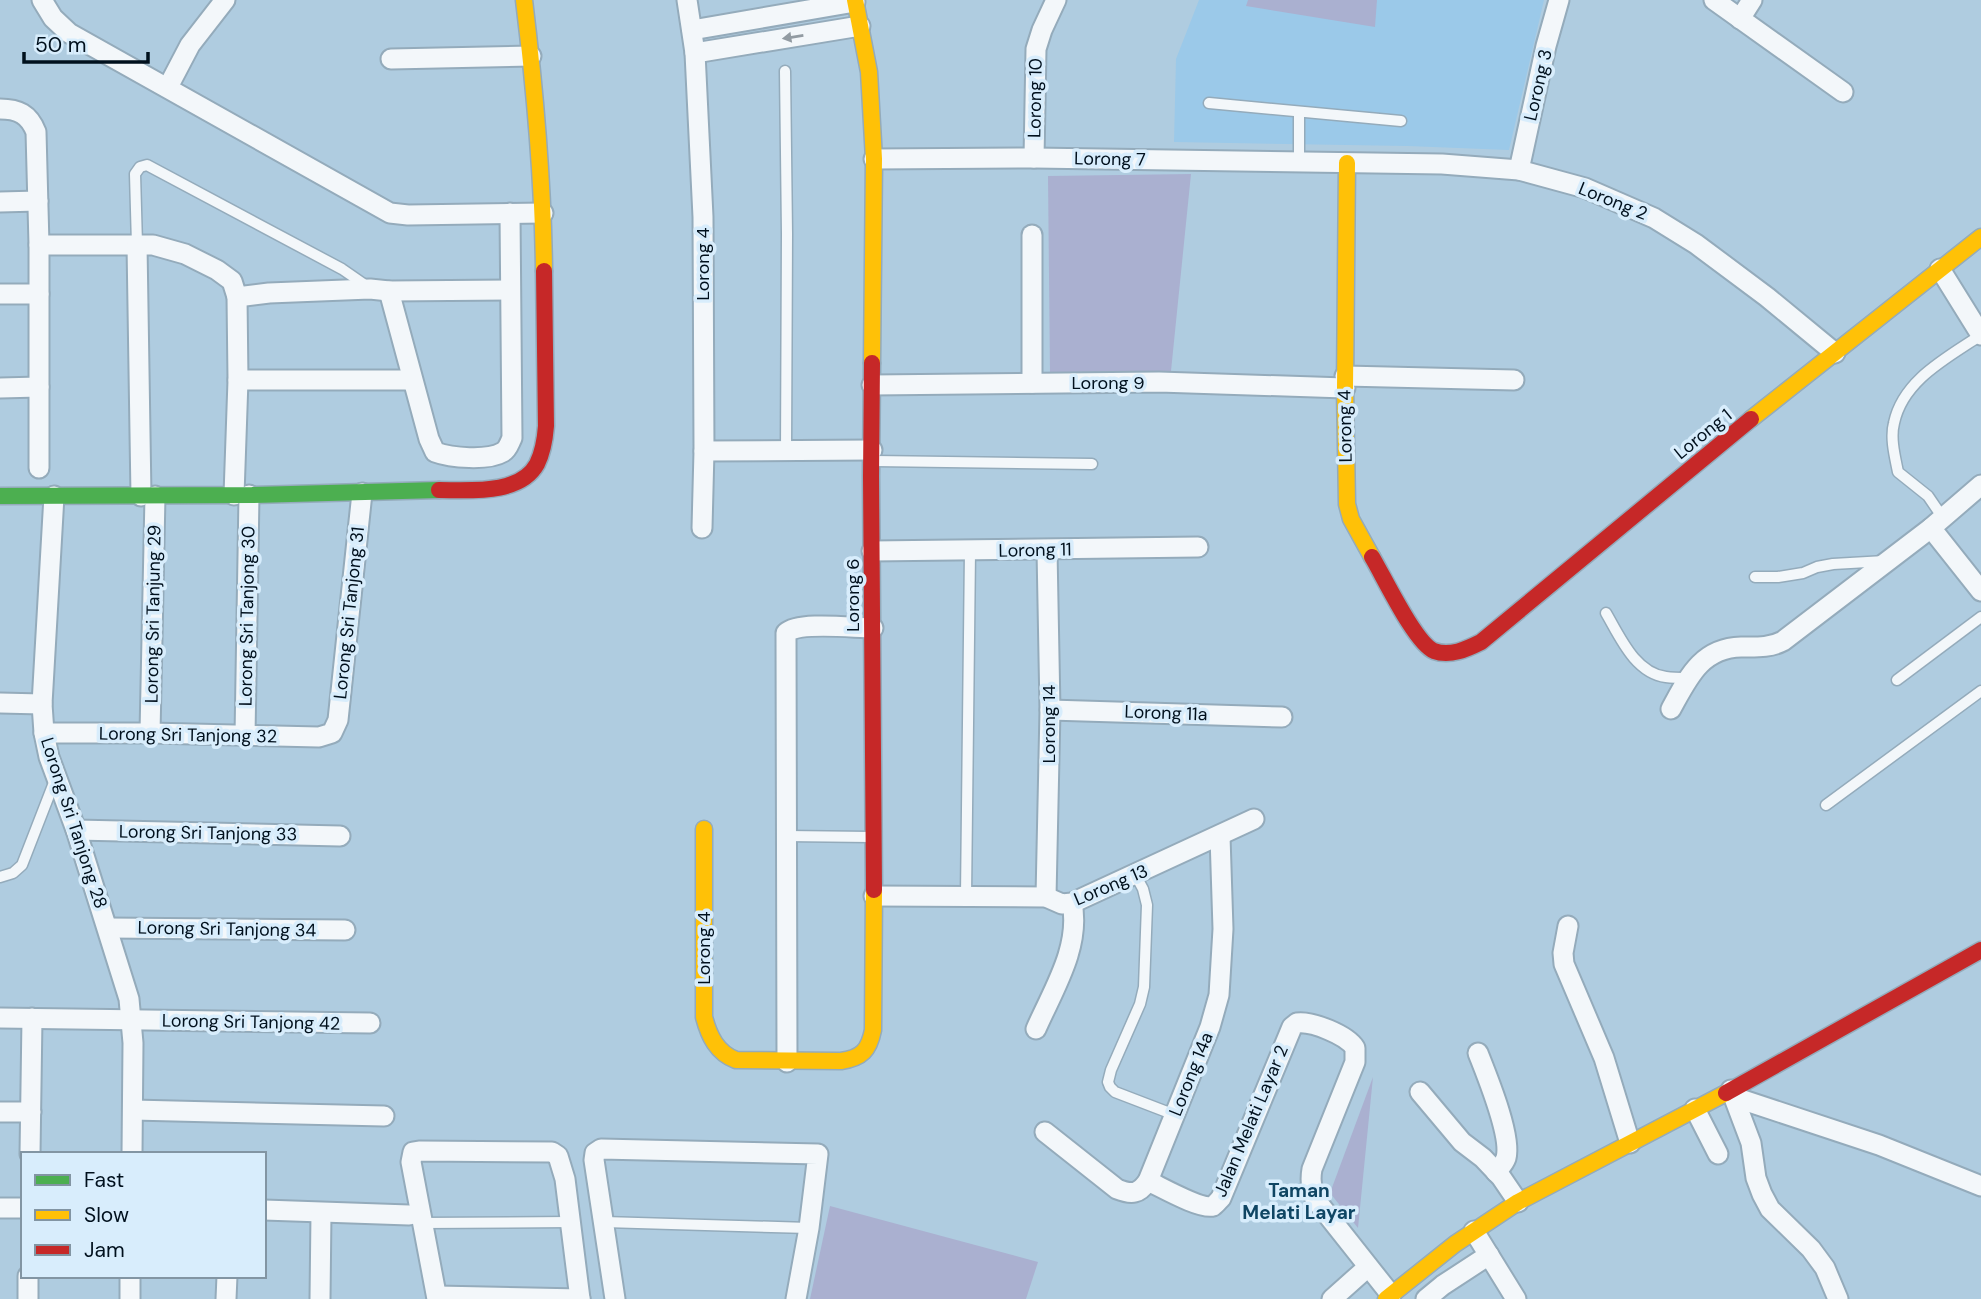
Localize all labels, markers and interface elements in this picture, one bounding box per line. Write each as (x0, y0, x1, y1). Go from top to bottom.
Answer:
scale bar (24, 21, 149, 65)
text: 50 m (35, 31, 86, 59)
one-way arrow (782, 32, 804, 43)
street label: Lorong 3 (1518, 47, 1558, 123)
street label: Lorong 10 (1022, 58, 1048, 138)
street label: Lorong 7 (1074, 146, 1146, 172)
street label: Lorong 2 (1575, 176, 1651, 226)
street label: Lorong 4 (691, 227, 715, 300)
street label: Lorong 9 (1071, 371, 1145, 395)
street label: Lorong 4 (1332, 389, 1358, 463)
street label: Lorong 1 (1669, 403, 1737, 465)
street label: Lorong Sri Tanjung 29 (139, 525, 167, 703)
street label: Lorong Sri Tanjong 30 (233, 526, 261, 706)
street label: Lorong Sri Tanjong 31 (328, 526, 370, 700)
street label: Lorong 11 (998, 537, 1072, 563)
street label: Lorong 6 (841, 558, 865, 632)
street label: Lorong 14 (1037, 685, 1061, 763)
street label: Lorong 11a (1124, 700, 1208, 726)
street label: Lorong Sri Tanjong 32 (99, 721, 277, 749)
street label: Lorong Sri Tanjong 28 (35, 735, 113, 911)
street label: Lorong Sri Tanjong 33 (119, 819, 297, 847)
street label: Lorong 13 (1070, 859, 1152, 911)
street label: Lorong 4 (692, 911, 716, 984)
street label: Lorong Sri Tanjong 34 (137, 915, 317, 943)
street label: Lorong Sri Tanjong 42 (162, 1008, 340, 1036)
street label: Lorong 14a (1163, 1029, 1219, 1119)
street label: Jalan Melati Layar 2 (1208, 1041, 1294, 1201)
legend (21, 1152, 266, 1278)
text: Fast (84, 1166, 124, 1194)
district label: Taman Melati Layar (1242, 1178, 1356, 1225)
text: Slow (84, 1201, 129, 1229)
text: Jam (84, 1236, 125, 1264)

